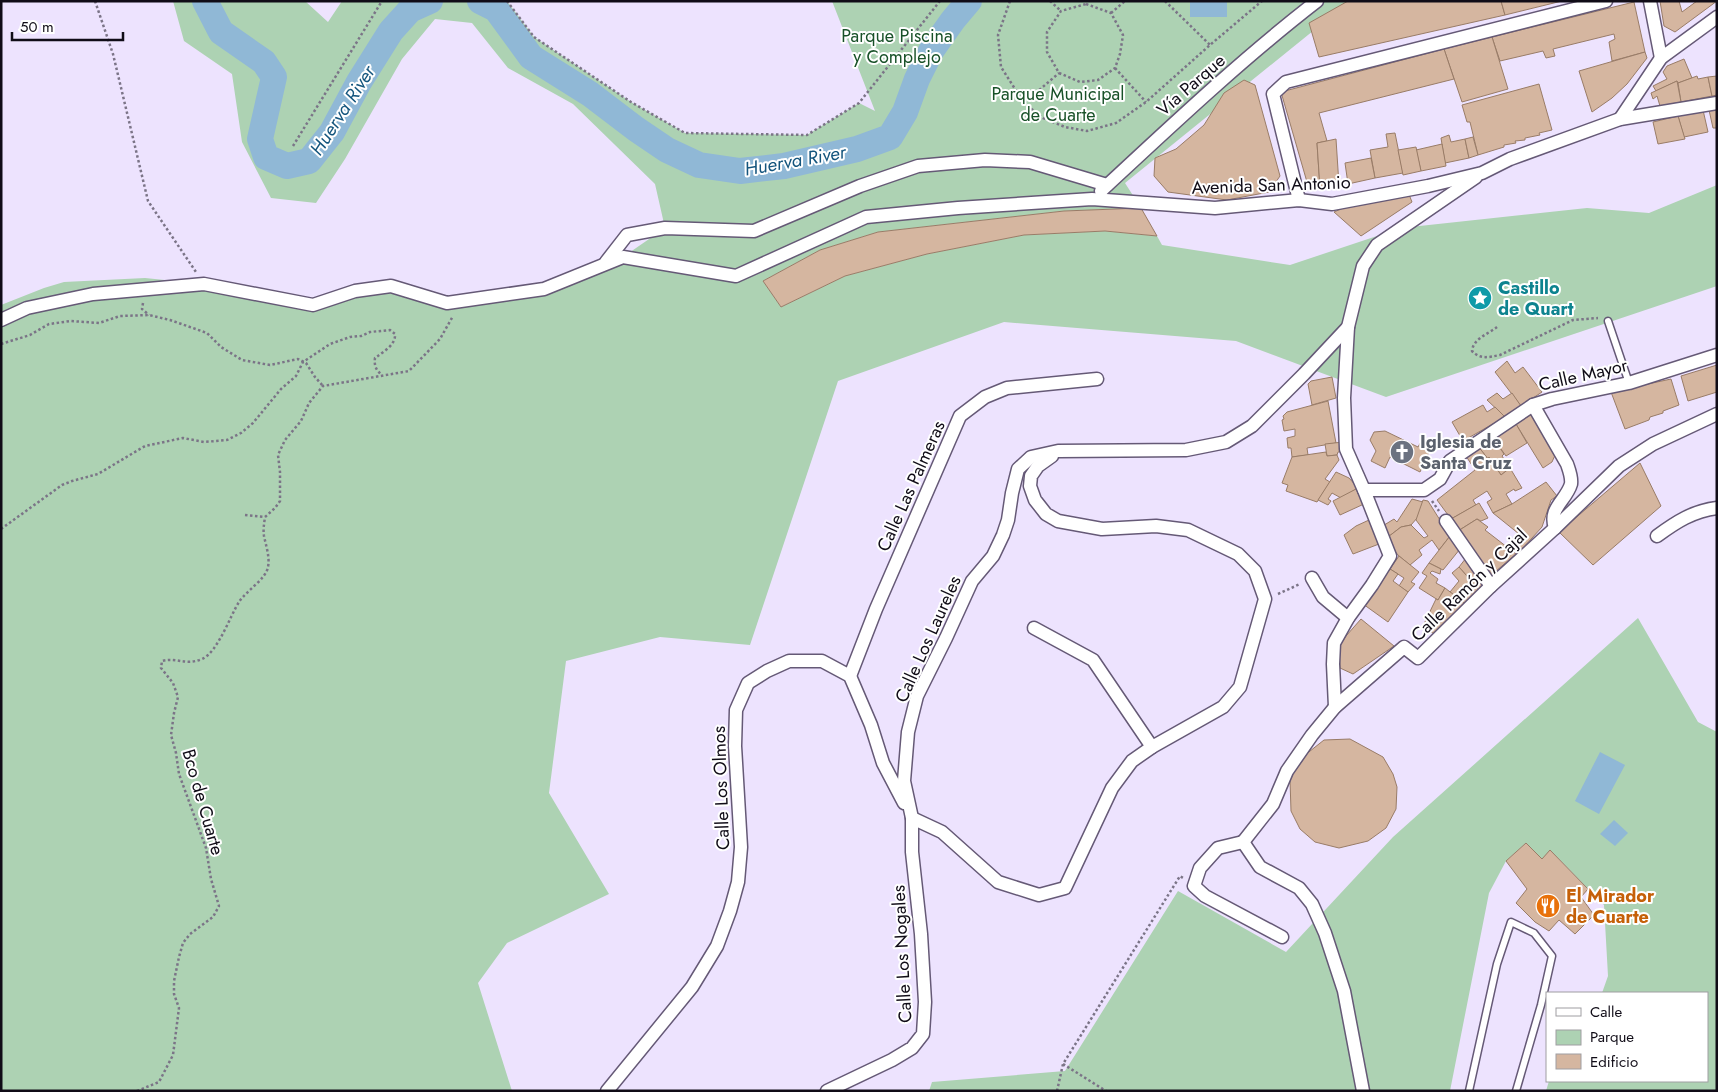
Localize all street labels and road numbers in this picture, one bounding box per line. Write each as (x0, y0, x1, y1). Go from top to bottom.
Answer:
street label: Vía Parque (1151, 48, 1231, 122)
street label: Avenida San Antonio (1191, 169, 1351, 201)
street label: Calle Mayor (1536, 352, 1631, 398)
street label: Calle Las Palmeras (870, 416, 952, 556)
street label: Calle Ramón y Cajal (1405, 523, 1533, 647)
street label: Calle Los Laureles (888, 571, 968, 707)
street label: Calle Los Olmos (706, 726, 736, 850)
street label: Bco de Cuarte (175, 746, 231, 858)
street label: Calle Los Nogales (885, 884, 919, 1024)

